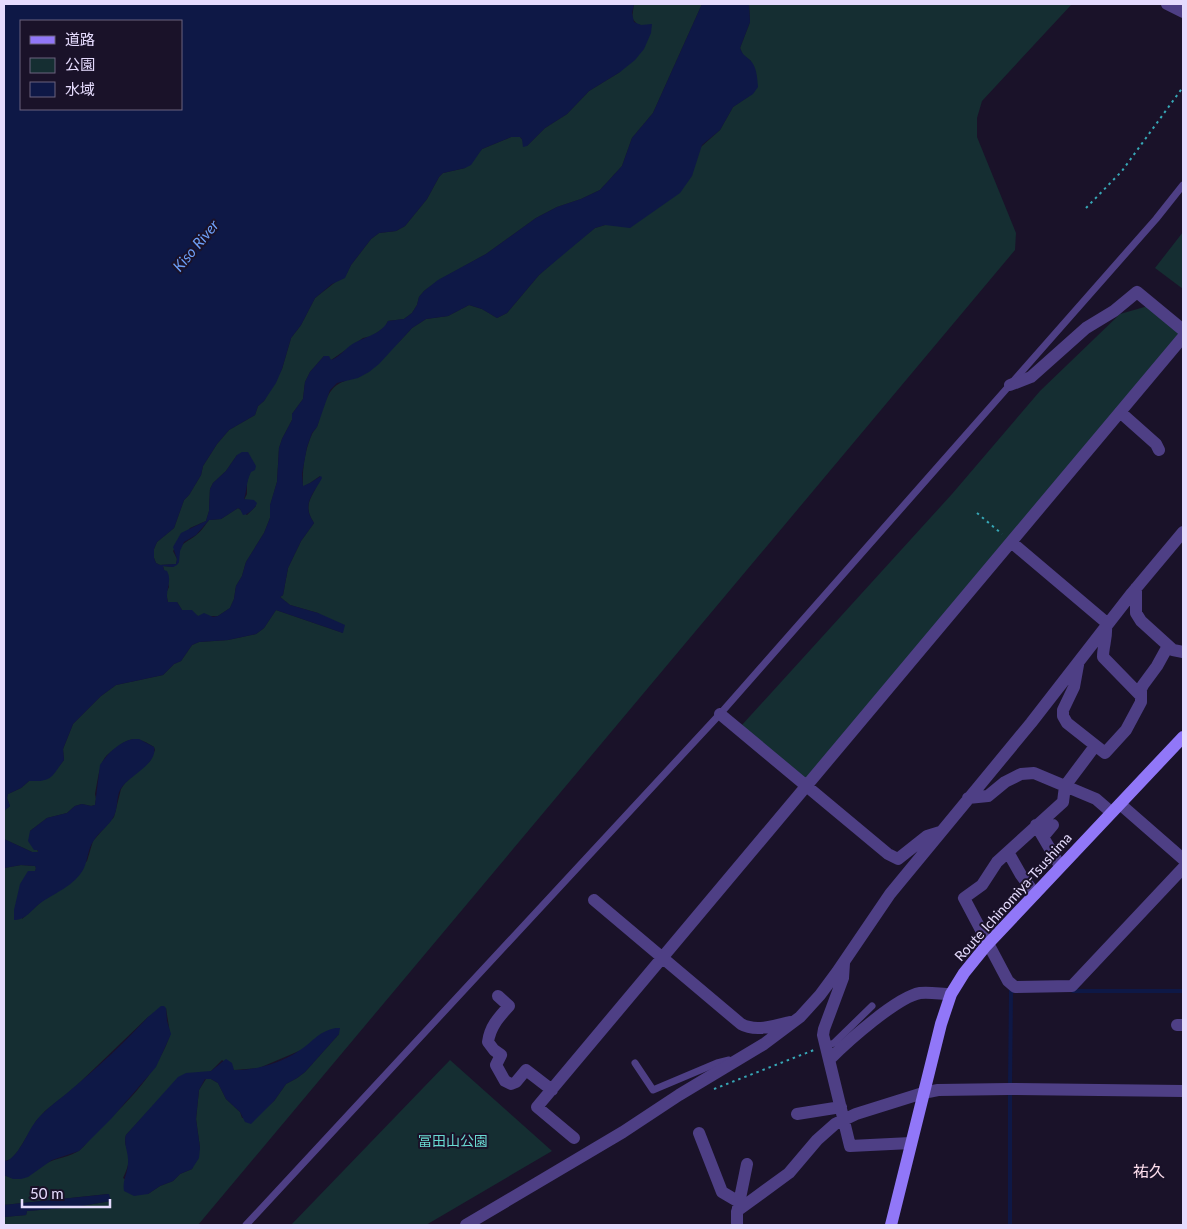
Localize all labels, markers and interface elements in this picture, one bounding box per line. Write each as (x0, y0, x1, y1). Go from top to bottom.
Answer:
legend (20, 20, 182, 110)
text: 道路 (65, 30, 95, 48)
text: 公園 (65, 55, 95, 73)
text: 水域 (65, 80, 95, 98)
water label: Kiso River (169, 215, 222, 275)
street label: Route Ichinomiya-Tsushima (950, 829, 1075, 964)
park label: 冨田山公園 (418, 1132, 488, 1149)
district label: 祐久 (1133, 1161, 1165, 1180)
scale bar (22, 1176, 110, 1208)
text: 50 m (30, 1184, 64, 1202)

